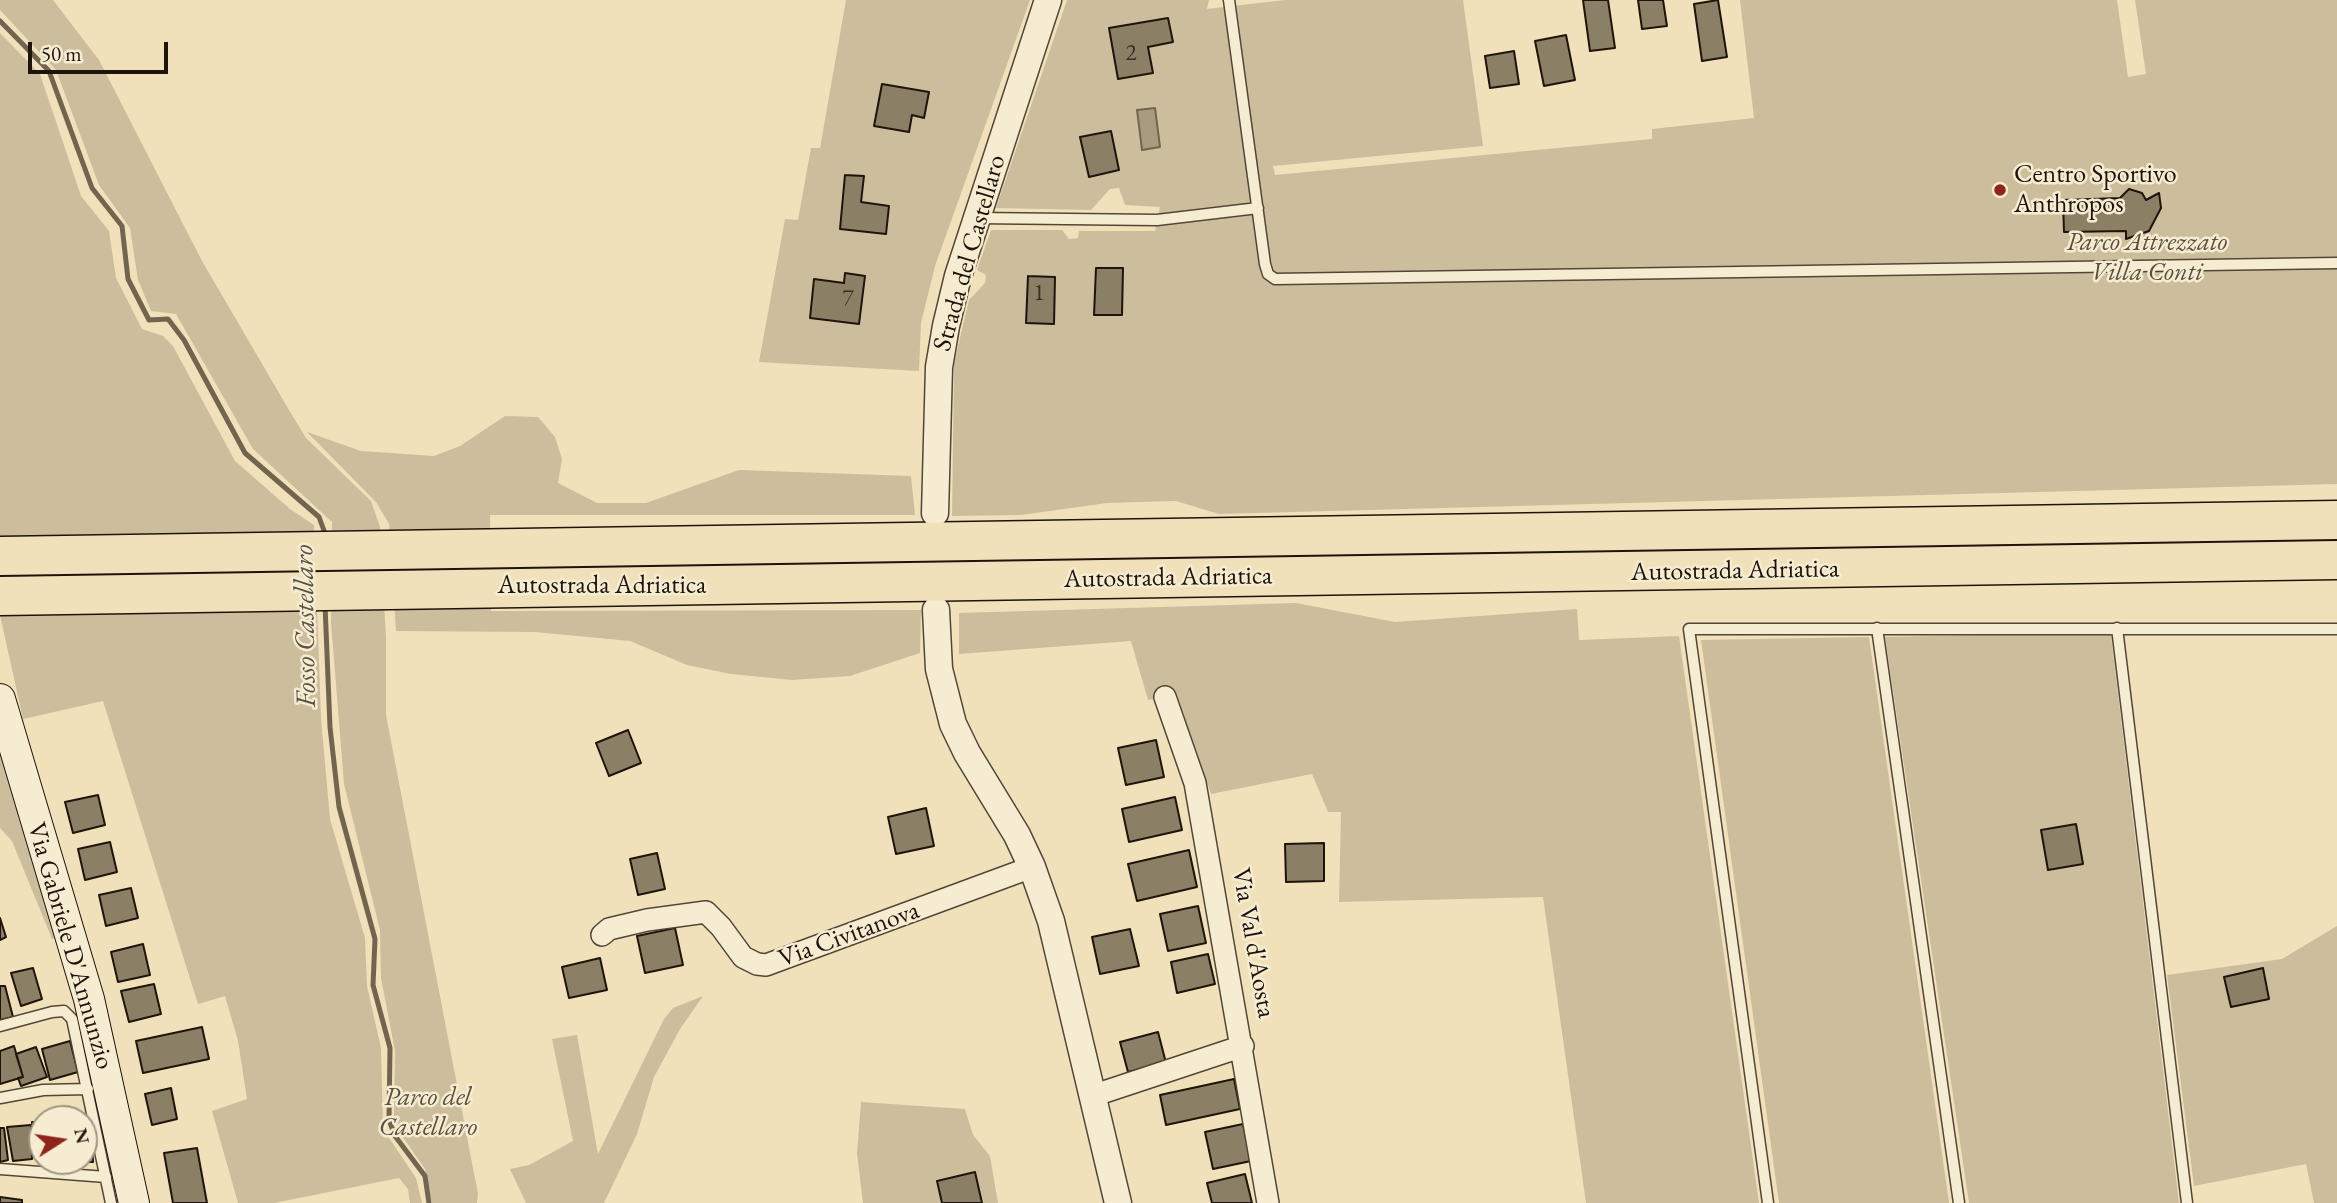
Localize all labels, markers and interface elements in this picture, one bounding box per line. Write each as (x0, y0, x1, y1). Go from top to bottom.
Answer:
scale bar (32, 28, 172, 72)
text: 50 m (41, 40, 82, 67)
house number: 2 (1125, 40, 1137, 68)
street label: Strada del Castellaro (927, 151, 1013, 355)
place label: Centro Sportivo Anthropos (2014, 159, 2177, 220)
marker: Centro Sportivo Anthropos (1992, 182, 2008, 198)
park label: Parco Attrezzato Villa Conti (2067, 227, 2227, 288)
house number: 1 (1033, 280, 1045, 308)
house number: 7 (842, 286, 854, 314)
water label: Fosso Castellaro (288, 544, 324, 708)
street label: Autostrada Adriatica (1630, 554, 1840, 588)
street label: Autostrada Adriatica (1063, 561, 1273, 595)
street label: Autostrada Adriatica (498, 570, 706, 602)
street label: Via Gabriele D'Annunzio (20, 819, 120, 1073)
street label: Via Val d'Aosta (1224, 866, 1282, 1020)
street label: Via Civitanova (774, 895, 924, 975)
park label: Parco del Castellaro (379, 1082, 477, 1144)
north arrow (28, 1105, 98, 1175)
text: N (68, 1126, 96, 1146)

